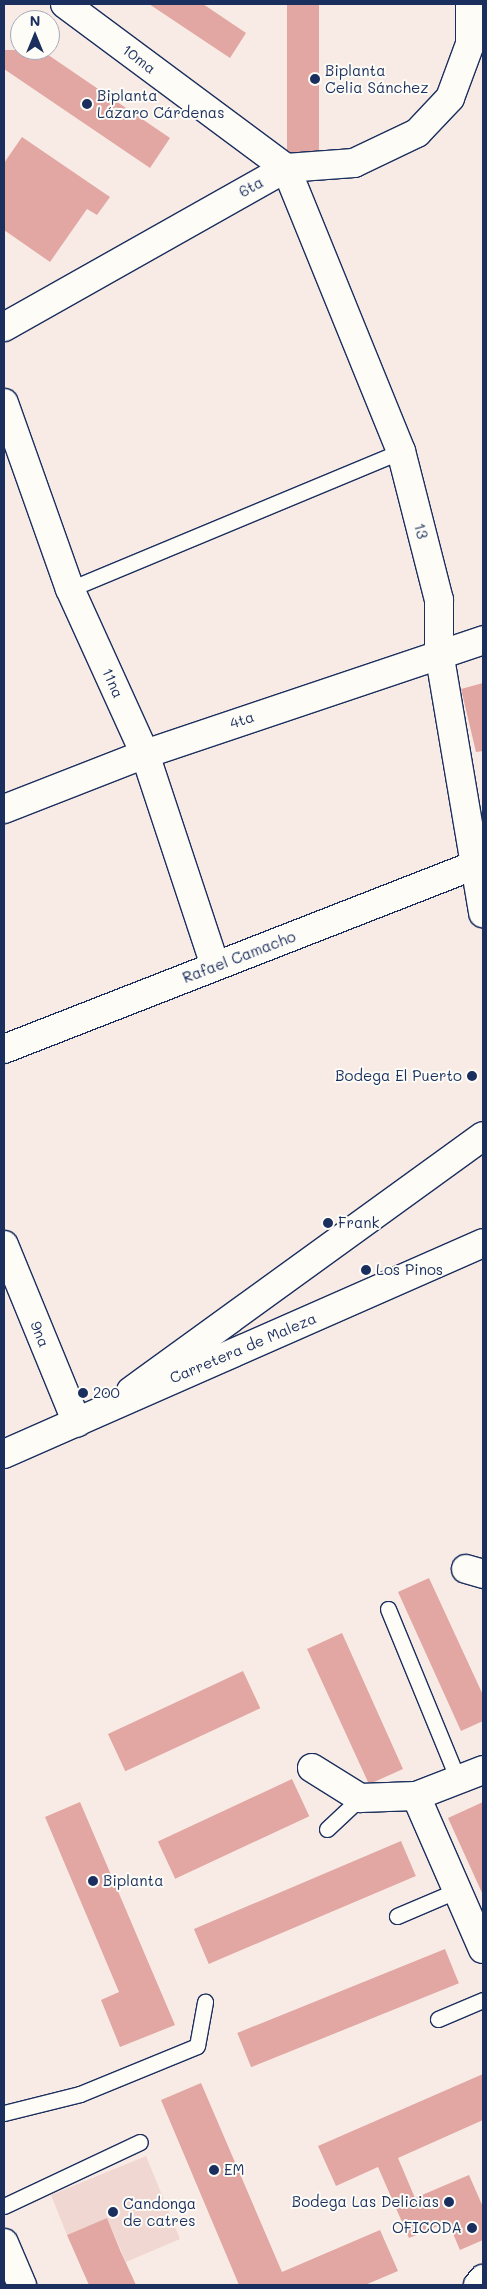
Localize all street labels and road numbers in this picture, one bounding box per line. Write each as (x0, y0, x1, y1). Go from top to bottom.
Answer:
street label: 10ma (119, 41, 159, 77)
street label: 6ta (236, 173, 266, 201)
street label: 13 (410, 521, 432, 541)
street label: 11na (98, 665, 128, 701)
street label: 4ta (227, 707, 257, 733)
street label: Rafael Camacho (180, 927, 298, 987)
street label: Carretera de Maleza (167, 1309, 319, 1387)
street label: 9na (27, 1318, 53, 1350)

